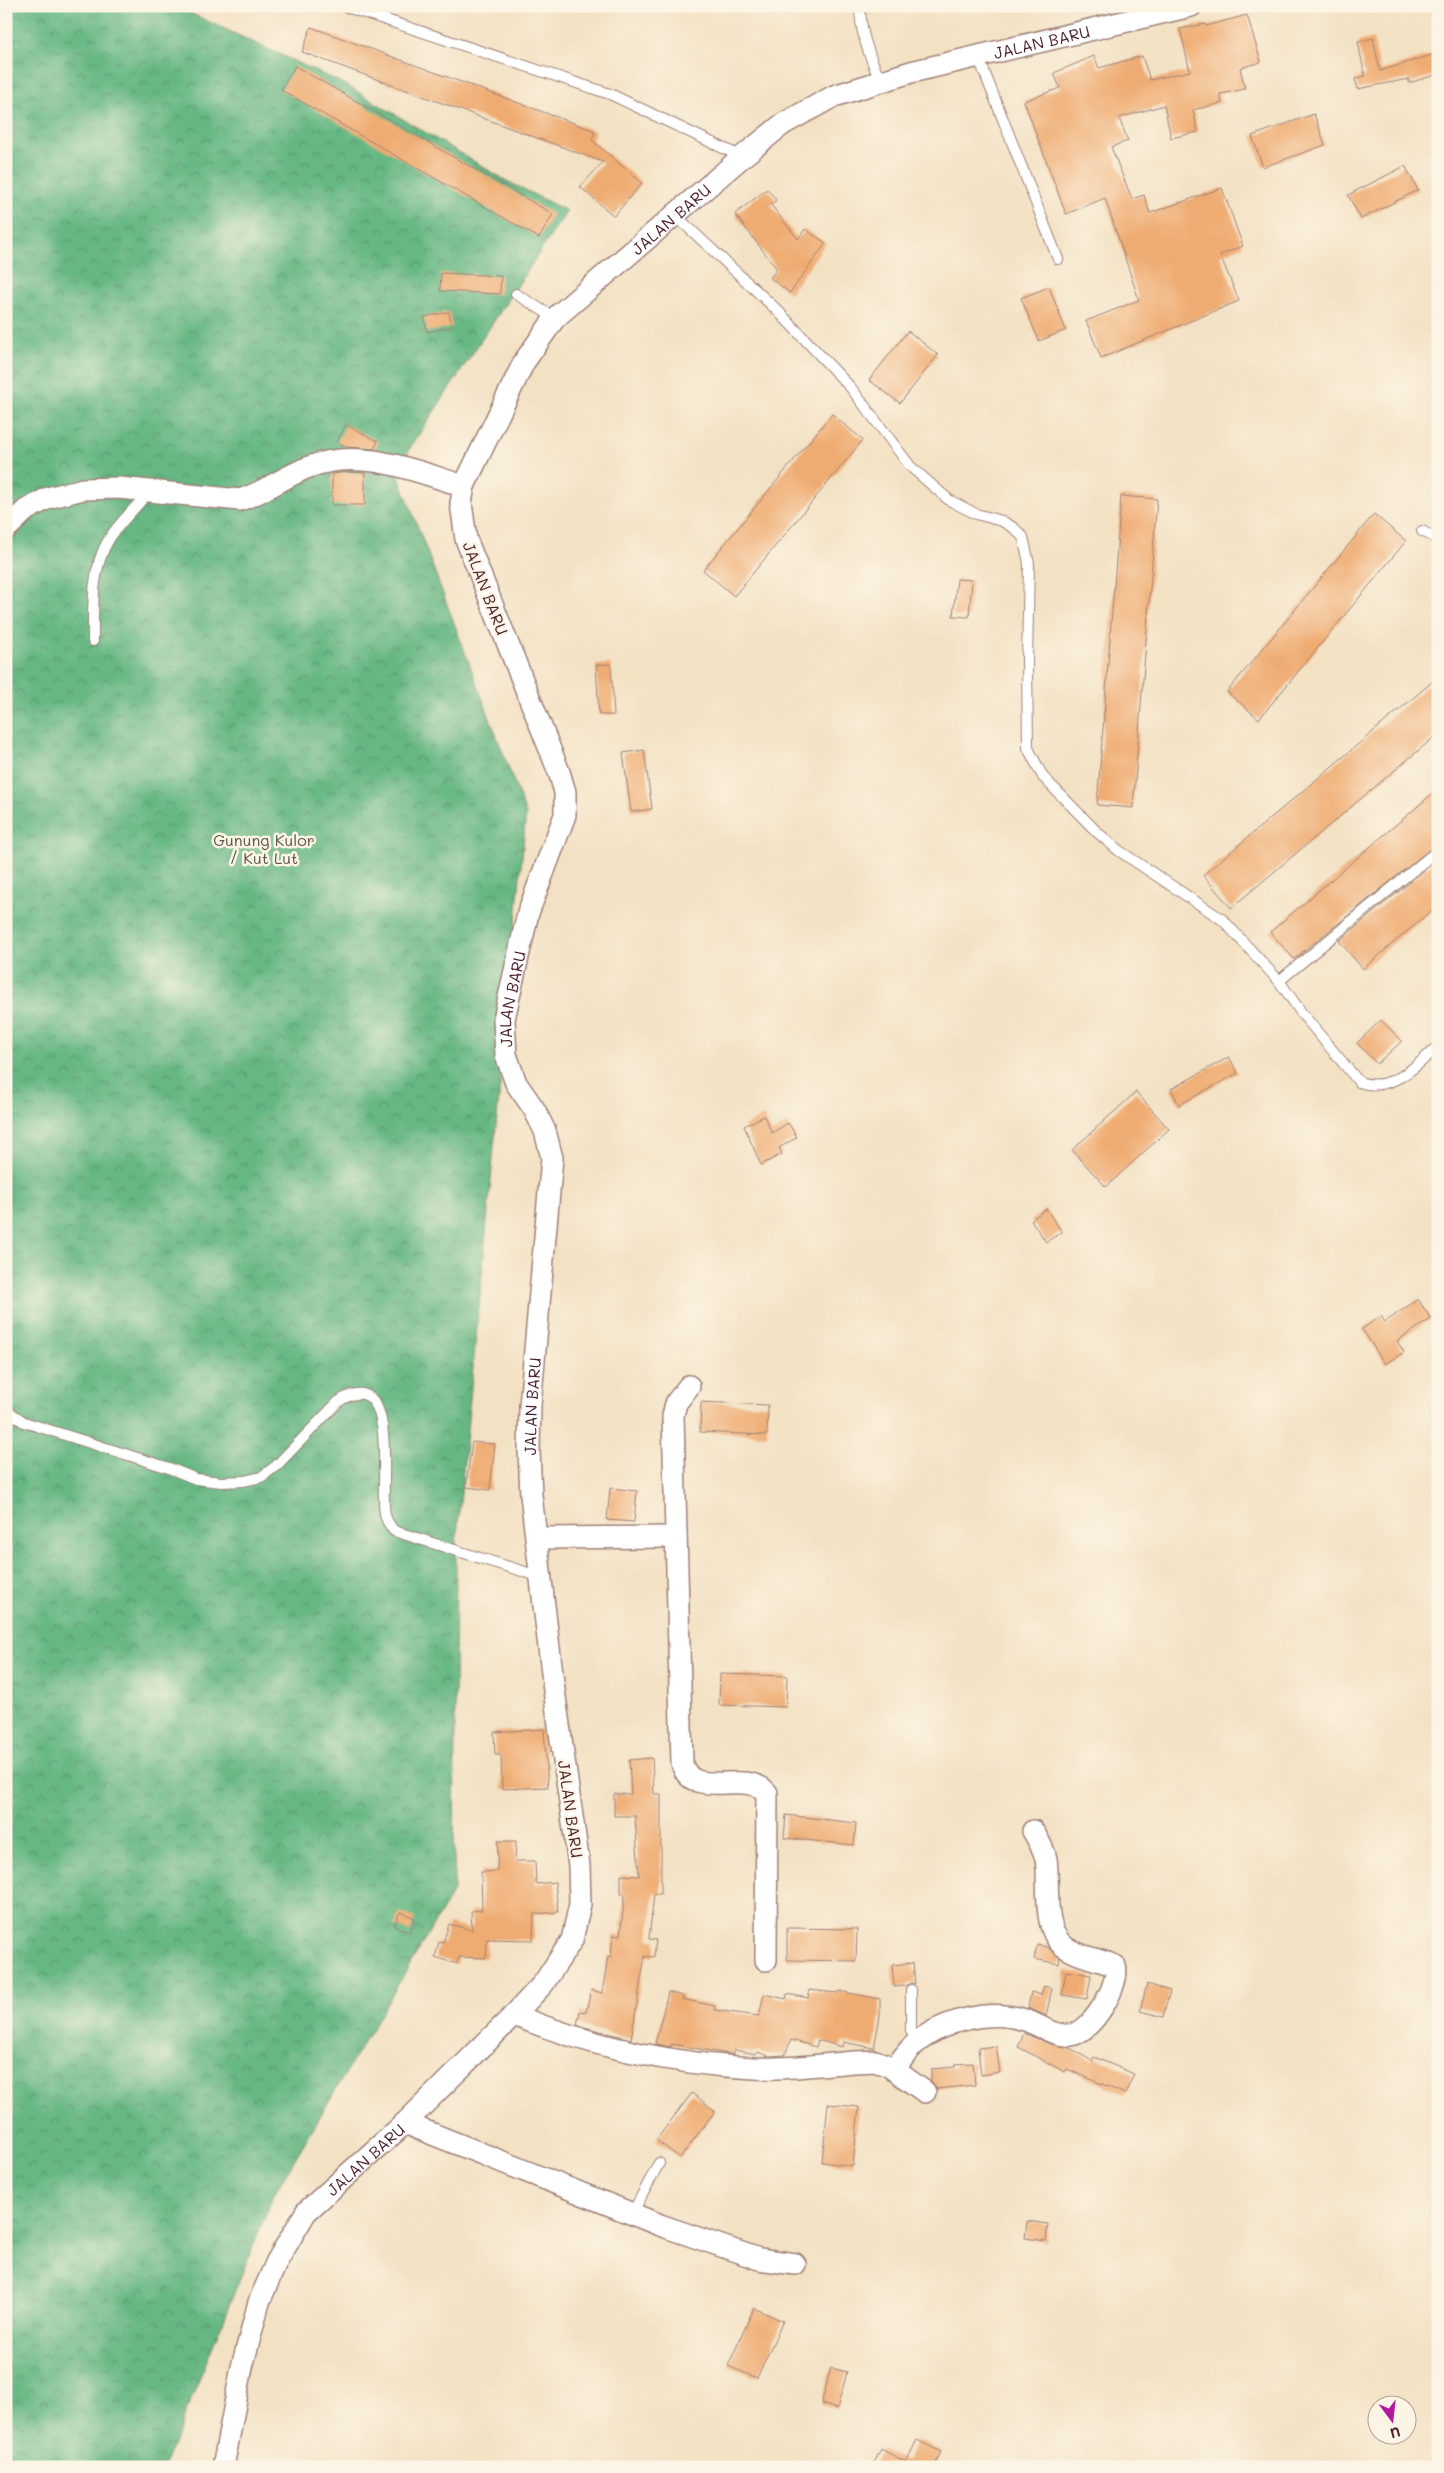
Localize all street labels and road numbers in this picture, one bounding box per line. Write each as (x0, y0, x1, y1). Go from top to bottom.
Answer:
street label: JALAN BARU (991, 20, 1092, 63)
street label: JALAN BARU (626, 179, 714, 259)
street label: JALAN BARU (459, 538, 513, 638)
street label: JALAN BARU (493, 949, 530, 1048)
street label: JALAN BARU (518, 1357, 545, 1456)
street label: JALAN BARU (554, 1759, 588, 1859)
street label: JALAN BARU (321, 2118, 409, 2200)

